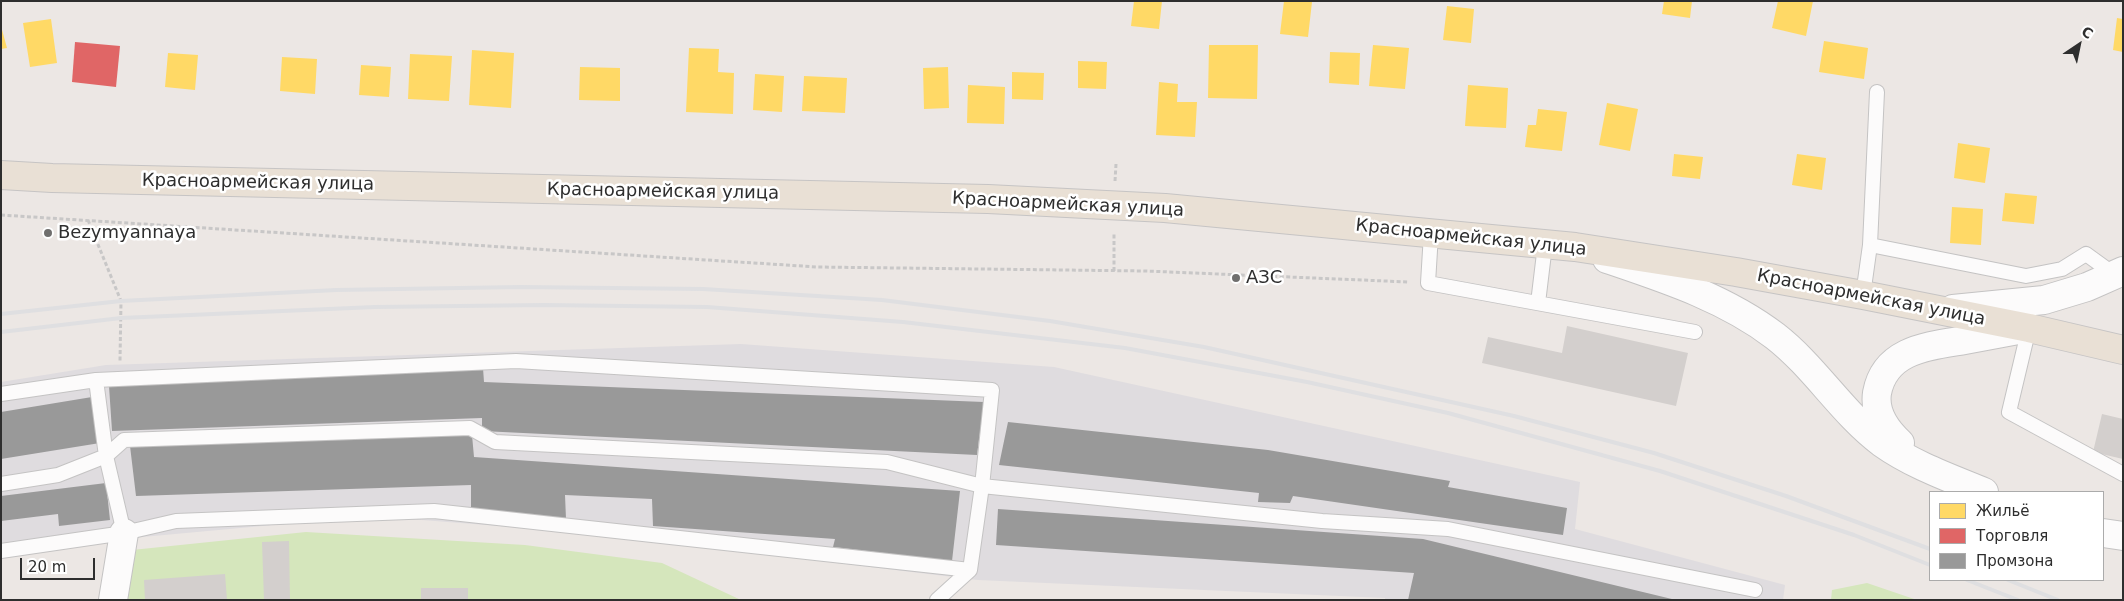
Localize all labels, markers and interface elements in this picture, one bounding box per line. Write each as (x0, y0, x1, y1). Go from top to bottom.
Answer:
north arrow (2054, 20, 2104, 70)
text: С (2079, 23, 2096, 42)
street label: Красноармейская улица (142, 170, 374, 196)
street label: Красноармейская улица (547, 179, 779, 205)
street label: Красноармейская улица (951, 188, 1185, 222)
street label: Красноармейская улица (1354, 215, 1588, 261)
place label: Bezymyannaya (58, 222, 196, 244)
marker: Bezymyannaya (42, 227, 54, 239)
street label: Красноармейская улица (1755, 265, 1987, 331)
place label: АЗС (1246, 267, 1282, 289)
marker: АЗС (1230, 272, 1242, 284)
legend (1929, 491, 2104, 581)
text: Жильё (1976, 502, 2030, 520)
text: Торговля (1976, 527, 2048, 545)
scale bar (22, 548, 98, 580)
text: Промзона (1976, 552, 2053, 570)
text: 20 m (28, 558, 66, 576)

